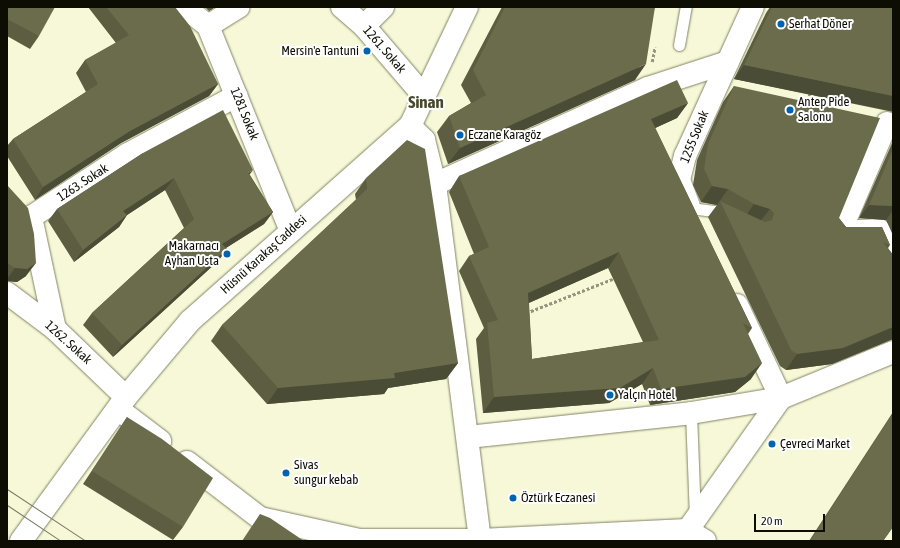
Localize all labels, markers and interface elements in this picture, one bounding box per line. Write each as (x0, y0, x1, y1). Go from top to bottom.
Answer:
place label: Serhat Döner (789, 16, 852, 32)
marker: Serhat Döner (776, 19, 786, 29)
street label: 1261. Sokak (359, 23, 409, 77)
place label: Mersin'e Tantuni (281, 43, 359, 59)
marker: Mersin'e Tantuni (362, 46, 372, 56)
street label: 1281 Sokak (226, 85, 262, 143)
district label: Sinan (408, 93, 444, 113)
place label: Antep Pide Salonu (798, 95, 849, 126)
marker: Antep Pide Salonu (785, 105, 795, 115)
street label: 1255 Sokak (677, 108, 713, 166)
place label: Eczane Karagöz (468, 127, 541, 143)
marker: Eczane Karagöz (455, 130, 465, 140)
street label: 1263. Sokak (55, 161, 111, 205)
street label: Hüsnü Karakaş Caddesi (218, 212, 310, 298)
place label: Makarnacı Ayhan Usta (165, 239, 219, 270)
marker: Makarnacı Ayhan Usta (222, 249, 232, 259)
street label: 1262. Sokak (41, 318, 95, 368)
place label: Yalçın Hotel (618, 387, 675, 403)
marker: Yalçın Hotel (605, 390, 615, 400)
place label: Çevreci Market (780, 436, 850, 452)
marker: Çevreci Market (767, 439, 777, 449)
place label: Sivas sungur kebab (294, 458, 358, 489)
marker: Sivas sungur kebab (281, 468, 291, 478)
place label: Öztürk Eczanesi (521, 490, 595, 506)
marker: Öztürk Eczanesi (508, 493, 518, 503)
scale bar (756, 506, 827, 532)
text: 20 m (761, 514, 783, 528)

